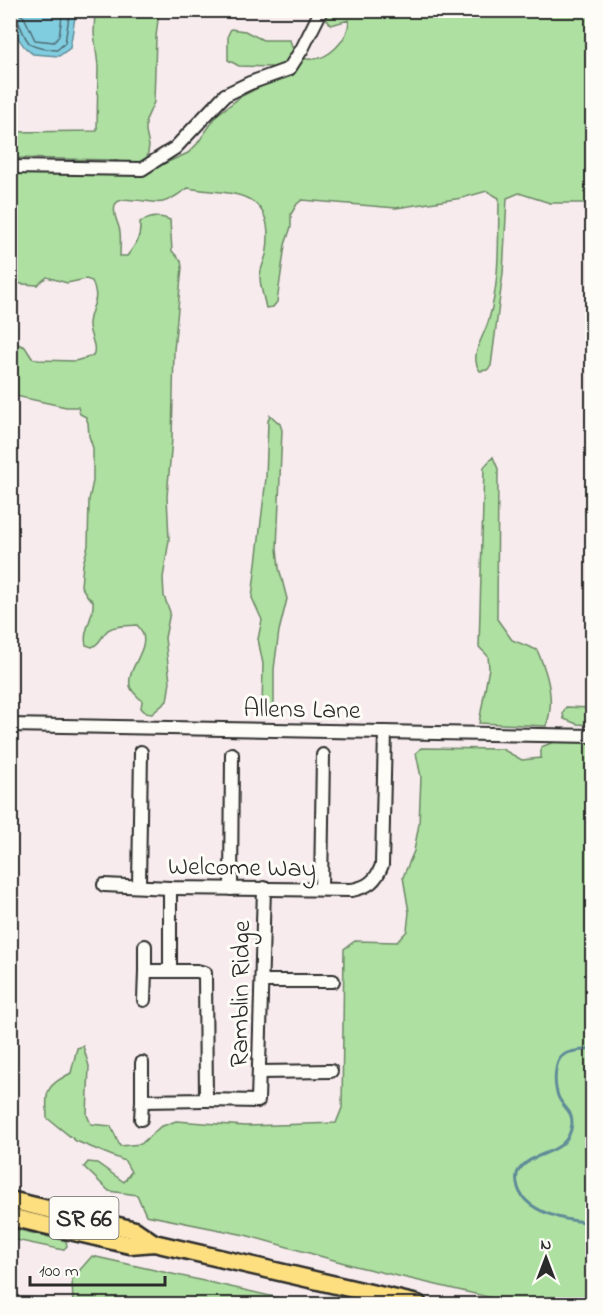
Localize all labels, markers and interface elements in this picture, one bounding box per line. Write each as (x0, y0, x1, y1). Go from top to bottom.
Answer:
street label: Allens Lane (243, 691, 361, 731)
street label: Welcome Way (168, 849, 316, 889)
street label: Ramblin Ridge (222, 920, 262, 1068)
road number: SR 66 (50, 1197, 118, 1239)
north arrow (516, 1228, 576, 1288)
text: N (541, 1233, 552, 1257)
scale bar (30, 1249, 165, 1287)
text: 100 m (39, 1259, 79, 1285)

